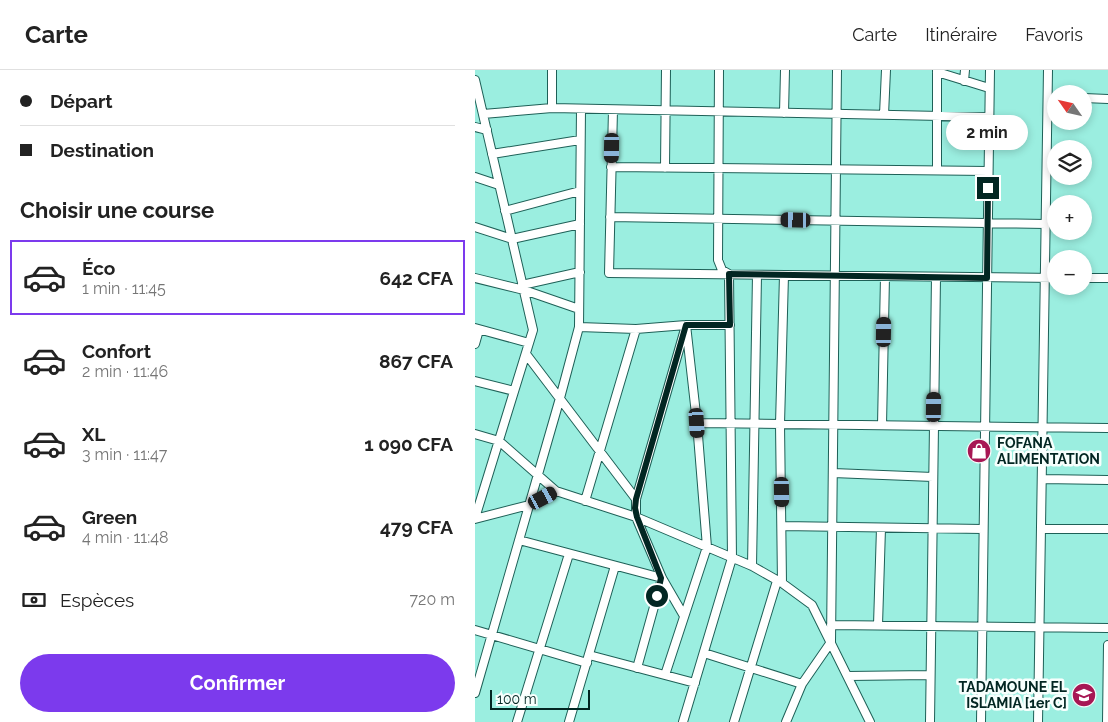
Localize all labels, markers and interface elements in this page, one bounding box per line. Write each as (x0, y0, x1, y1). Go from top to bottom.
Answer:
text: Carte (25, 20, 88, 49)
text: Carte (852, 24, 897, 45)
text: Itinéraire (925, 24, 997, 45)
text: Favoris (1025, 24, 1083, 45)
north arrow (1047, 85, 1093, 130)
map controls (1047, 85, 1092, 295)
text: Départ (50, 90, 113, 112)
callout: 2 min (947, 116, 1029, 150)
text: 2 min (966, 123, 1008, 142)
car (604, 133, 619, 163)
text: Destination (50, 139, 154, 161)
button: layers (1047, 140, 1092, 185)
route end (977, 177, 999, 199)
button: + (1047, 195, 1092, 240)
text: Choisir une course (20, 197, 214, 223)
car (780, 212, 811, 228)
button: − (1047, 250, 1092, 295)
icon: car (22, 255, 67, 300)
text: Éco (82, 257, 115, 279)
text: 642 CFA (380, 267, 453, 289)
text: 1 min · 11:45 (82, 279, 166, 298)
car (876, 317, 891, 347)
icon: car (22, 338, 67, 383)
text: Confort (82, 340, 151, 362)
text: 867 CFA (379, 350, 453, 372)
text: 2 min · 11:46 (82, 362, 168, 381)
car (926, 392, 941, 422)
car (688, 408, 705, 438)
icon: car (22, 421, 67, 466)
text: XL (82, 423, 105, 445)
text: 1 090 CFA (364, 433, 453, 455)
place label: FOFANA ALIMENTATION (997, 435, 1100, 467)
shop icon: FOFANA ALIMENTATION (966, 438, 992, 464)
text: 3 min · 11:47 (82, 445, 167, 464)
car (774, 477, 789, 507)
car (526, 484, 559, 512)
icon: car (22, 504, 67, 549)
text: Green (82, 506, 137, 528)
text: 479 CFA (380, 516, 453, 538)
text: 4 min · 11:48 (82, 528, 168, 547)
route start (646, 585, 668, 607)
icon: cash (20, 586, 48, 614)
text: Espèces (60, 589, 134, 611)
text: 720 m (410, 590, 455, 609)
button: Confirmer (20, 654, 455, 712)
place label: TADAMOUNE EL ISLAMIA [1er C] (959, 679, 1068, 711)
school or university icon: TADAMOUNE EL ISLAMIA [1er C] (1071, 682, 1097, 708)
scale bar (490, 687, 590, 710)
text: 100 m (497, 691, 537, 707)

